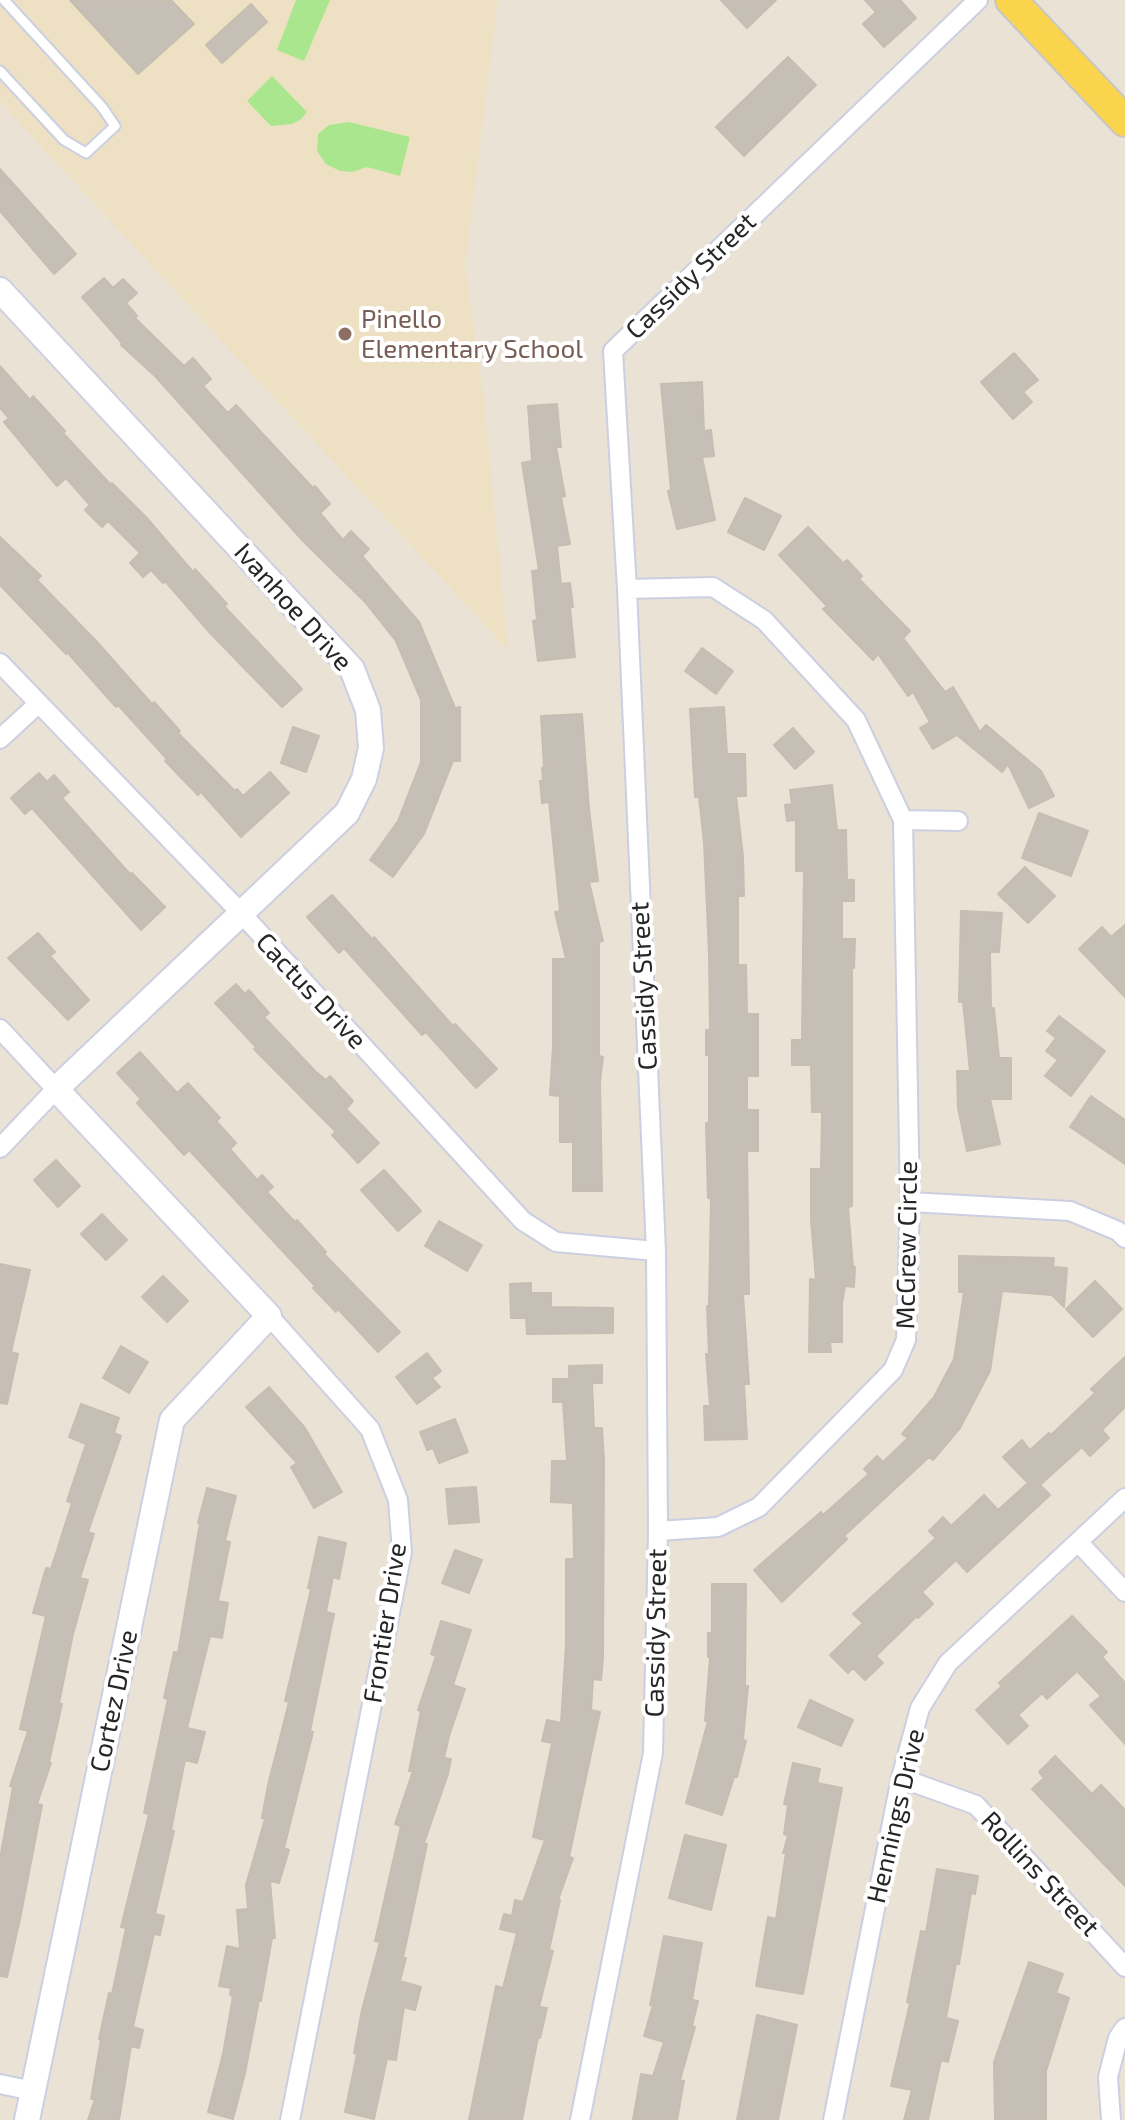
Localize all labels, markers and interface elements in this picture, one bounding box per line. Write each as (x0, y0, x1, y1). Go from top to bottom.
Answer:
street label: Cassidy Street (620, 206, 762, 346)
place label: Pinello Elementary School (361, 303, 583, 364)
marker: Pinello Elementary School (336, 325, 354, 343)
street label: Ivanhoe Drive (227, 537, 359, 677)
street label: Cassidy Street (624, 901, 664, 1071)
street label: Cactus Drive (249, 927, 373, 1055)
street label: McGrew Circle (890, 1160, 924, 1330)
street label: Frontier Drive (357, 1541, 413, 1705)
street label: Cassidy Street (639, 1548, 673, 1718)
street label: Cortez Drive (84, 1627, 144, 1775)
street label: Hennings Drive (861, 1726, 931, 1906)
street label: Rollins Street (974, 1805, 1106, 1943)

